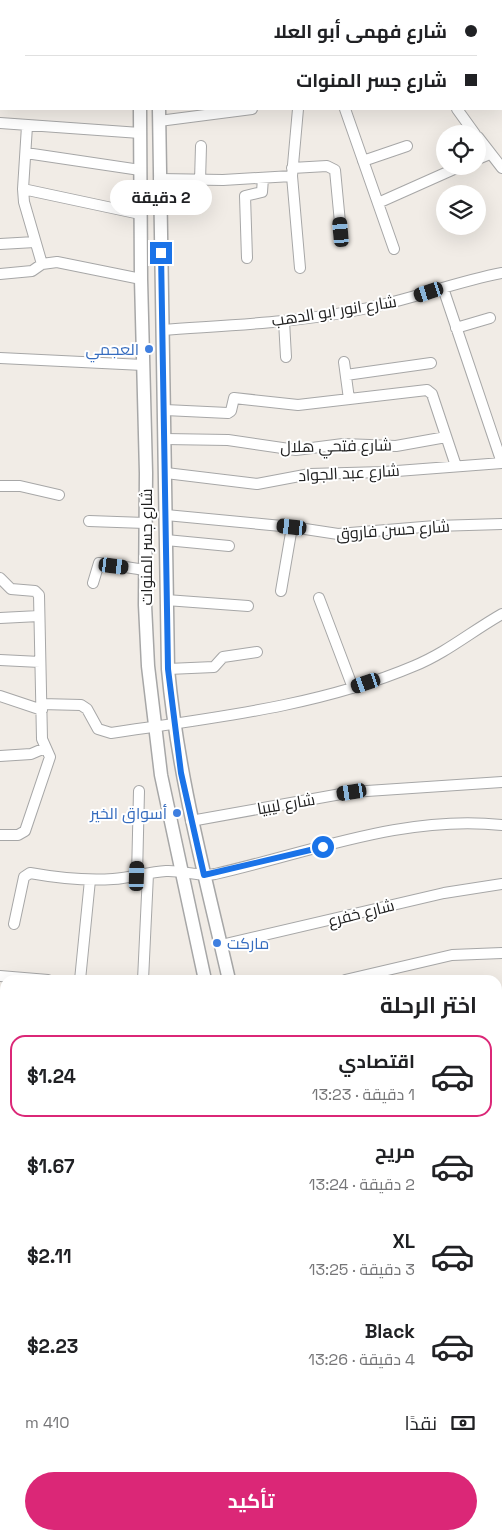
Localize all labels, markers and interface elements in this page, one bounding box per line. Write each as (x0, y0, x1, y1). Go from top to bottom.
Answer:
text: شارع فهمى أبو العلا (274, 19, 447, 44)
text: شارع جسر المنوات (296, 68, 447, 93)
map controls (436, 125, 486, 235)
button: locate (436, 125, 486, 175)
callout: 2 دقيقة (110, 180, 212, 216)
button: layers (436, 185, 486, 235)
text: 2 دقيقة (132, 187, 190, 208)
car (332, 216, 349, 248)
route end (150, 242, 172, 264)
car (412, 280, 445, 304)
street label: شارع انور ابو الدهب (270, 291, 398, 332)
place label: العجمي (86, 339, 139, 363)
marker: العجمي (143, 343, 155, 355)
street label: شارع فتحي هلال (280, 435, 392, 460)
street label: شارع عبد الجواد (298, 460, 400, 487)
street label: شارع جسر المنوات (136, 489, 158, 605)
street label: شارع حسن فاروق (335, 516, 451, 545)
car (276, 518, 307, 536)
car (98, 557, 129, 575)
car (349, 671, 382, 695)
car (336, 782, 367, 802)
street label: شارع ليبيا (255, 789, 317, 820)
place label: أسواق الخير (89, 803, 167, 824)
marker: أسواق الخير (171, 807, 183, 819)
route start (312, 836, 334, 858)
car (128, 861, 145, 891)
street label: شارع خفرع (326, 895, 397, 932)
place label: ماركت (227, 933, 269, 954)
marker: ماركت (211, 937, 223, 949)
text: اختر الرحلة (380, 991, 477, 1019)
text: اقتصادي (339, 1049, 415, 1074)
icon: car (430, 1054, 475, 1099)
text: $1.24 (27, 1064, 76, 1089)
text: 1 دقيقة · 13:23 (312, 1084, 415, 1105)
text: مريح (375, 1139, 415, 1164)
icon: car (430, 1144, 475, 1189)
text: $1.67 (27, 1154, 75, 1179)
text: 2 دقيقة · 13:24 (309, 1174, 415, 1195)
text: XL (392, 1229, 415, 1254)
icon: car (430, 1234, 475, 1279)
text: $2.11 (27, 1244, 72, 1269)
text: 3 دقيقة · 13:25 (309, 1259, 415, 1280)
text: Black (365, 1319, 415, 1344)
icon: car (430, 1324, 475, 1369)
text: $2.23 (27, 1334, 78, 1359)
text: 4 دقيقة · 13:26 (308, 1349, 415, 1370)
icon: cash (449, 1409, 477, 1437)
text: نقدًا (405, 1411, 437, 1436)
text: 410 m (25, 1412, 69, 1433)
button: تأكيد (25, 1472, 477, 1530)

